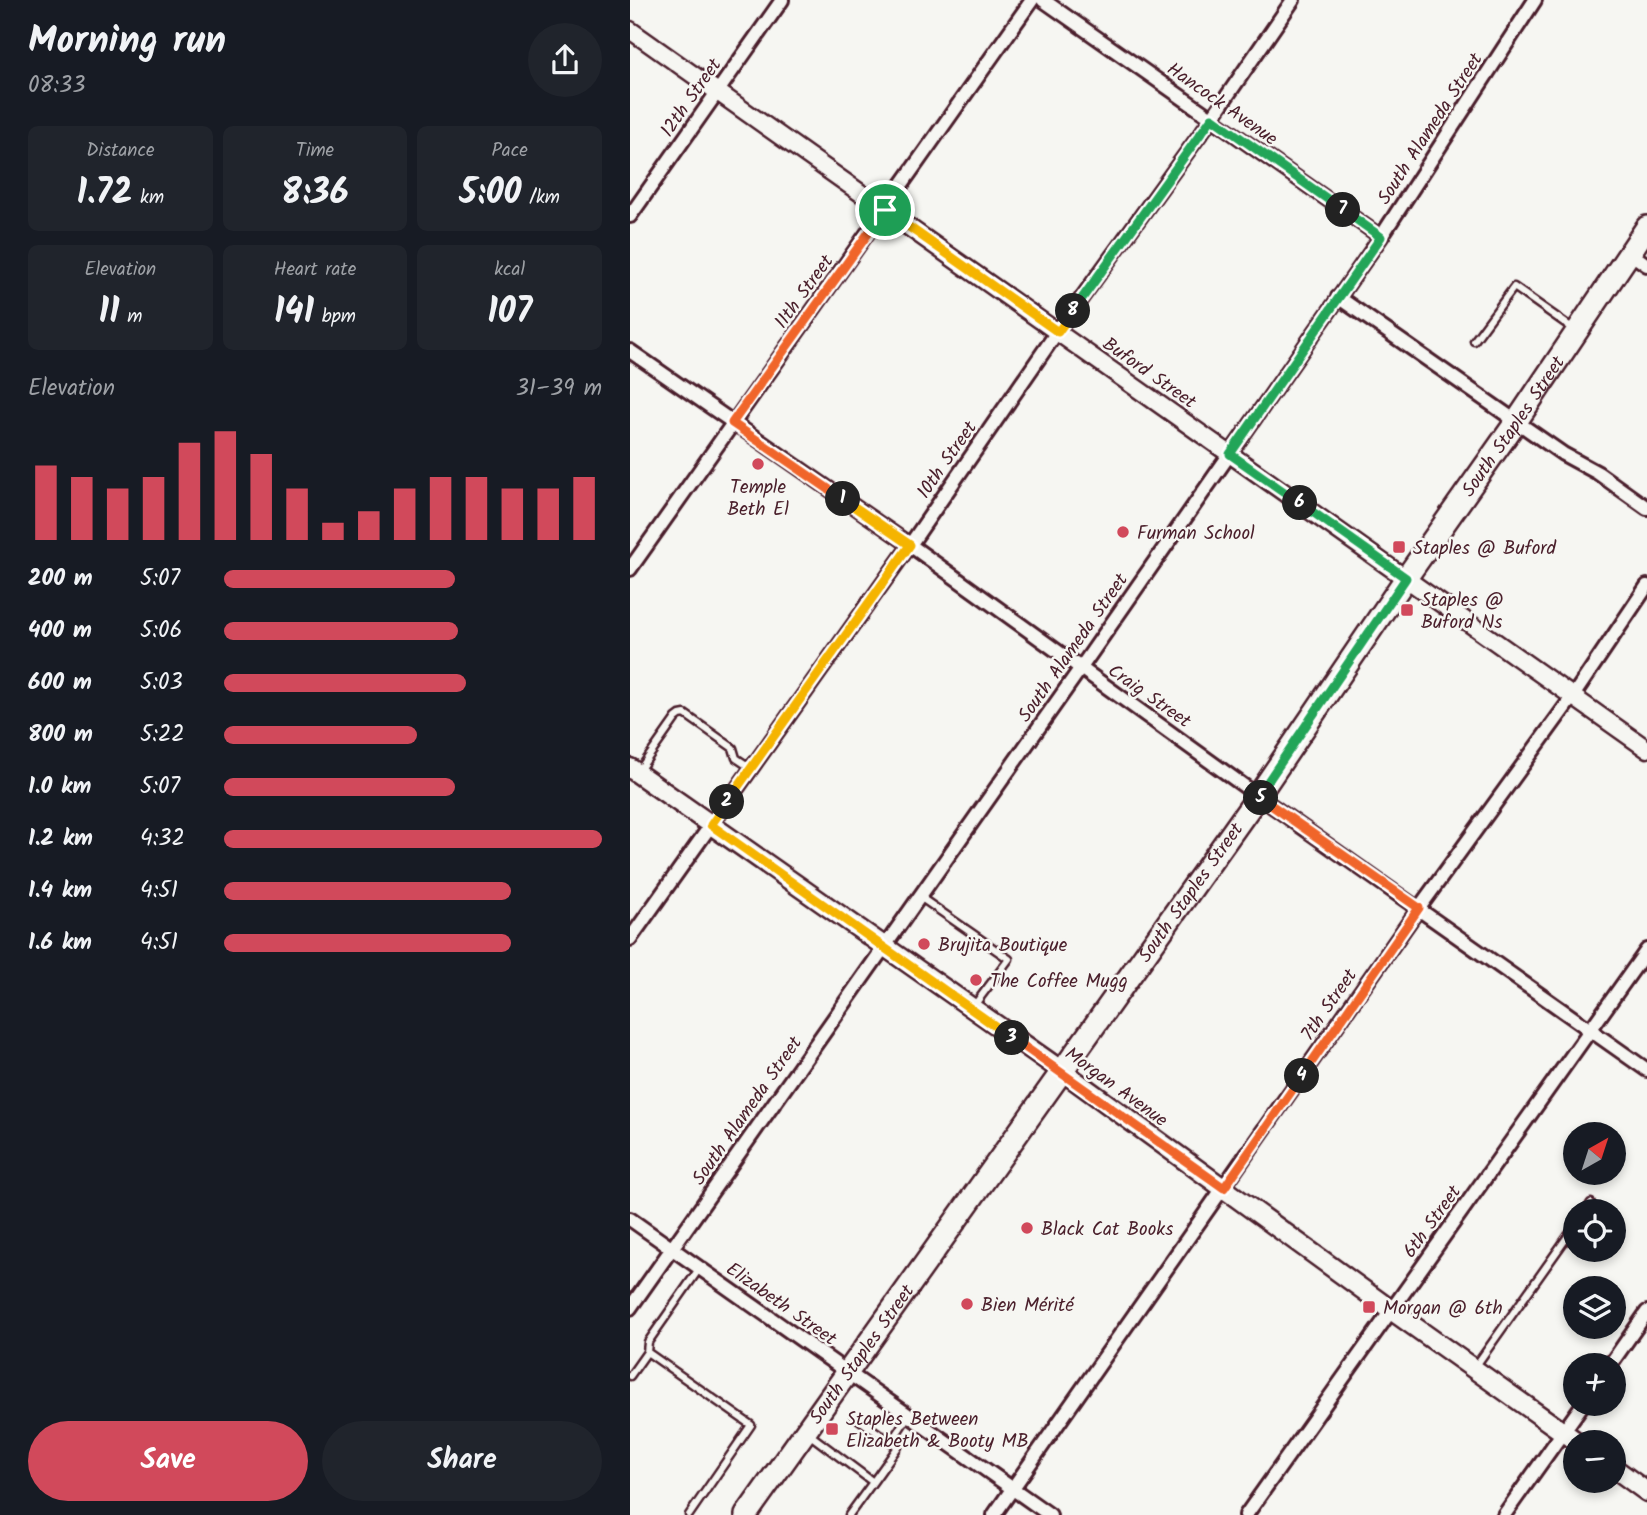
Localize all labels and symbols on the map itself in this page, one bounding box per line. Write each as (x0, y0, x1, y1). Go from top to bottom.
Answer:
street label: South Alameda Street (1370, 47, 1492, 211)
street label: 12th Street (653, 52, 730, 144)
street label: Hancock Avenue (1160, 55, 1284, 154)
pin (855, 180, 915, 240)
pin: 7 (1326, 192, 1360, 228)
street label: 11th Street (767, 248, 842, 335)
pin: 8 (1056, 294, 1090, 328)
street label: Buford Street (1096, 330, 1202, 417)
street label: South Staples Street (1455, 350, 1574, 504)
street label: 10th Street (910, 415, 986, 505)
marker: Temple Beth El (750, 456, 766, 472)
place label: Temple Beth El (727, 473, 789, 525)
pin: 1 (826, 482, 860, 516)
pin: 6 (1282, 486, 1318, 520)
place label: Furman School (1137, 519, 1255, 549)
marker: Furman School (1115, 524, 1131, 540)
place label: Staples @ Buford (1413, 534, 1557, 564)
marker: Staples @ Buford (1391, 539, 1407, 555)
street label: South Alameda Street (1011, 567, 1137, 729)
place label: Staples @ Buford Ns (1421, 586, 1504, 638)
marker: Staples @ Buford Ns (1399, 602, 1415, 618)
street label: Craig Street (1101, 657, 1197, 737)
pin: 5 (1244, 780, 1278, 816)
pin: 2 (710, 784, 744, 820)
street label: South Staples Street (1131, 816, 1252, 969)
place label: Brujita Boutique (938, 931, 1068, 961)
marker: Brujita Boutique (916, 936, 932, 952)
street label: 7th Street (1294, 962, 1366, 1047)
place label: The Coffee Mugg (990, 967, 1128, 997)
marker: The Coffee Mugg (968, 972, 984, 988)
pin: 3 (994, 1020, 1030, 1056)
street label: South Alameda Street (685, 1030, 811, 1192)
street label: Morgan Avenue (1058, 1040, 1174, 1136)
pin: 4 (1284, 1058, 1320, 1094)
north arrow (1563, 1122, 1626, 1185)
street label: 6th Street (1396, 1179, 1470, 1265)
place label: Black Cat Books (1041, 1215, 1173, 1245)
marker: Black Cat Books (1019, 1220, 1035, 1236)
street label: Elizabeth Street (719, 1255, 843, 1354)
street label: South Staples Street (802, 1278, 923, 1431)
place label: Bien Mérité (981, 1291, 1074, 1321)
place label: Morgan @ 6th (1383, 1294, 1503, 1324)
marker: Bien Mérité (959, 1296, 975, 1312)
marker: Morgan @ 6th (1361, 1299, 1377, 1315)
place label: Staples Between Elizabeth & Booty MB (846, 1405, 1029, 1457)
marker: Staples Between Elizabeth & Booty MB (824, 1421, 840, 1437)

